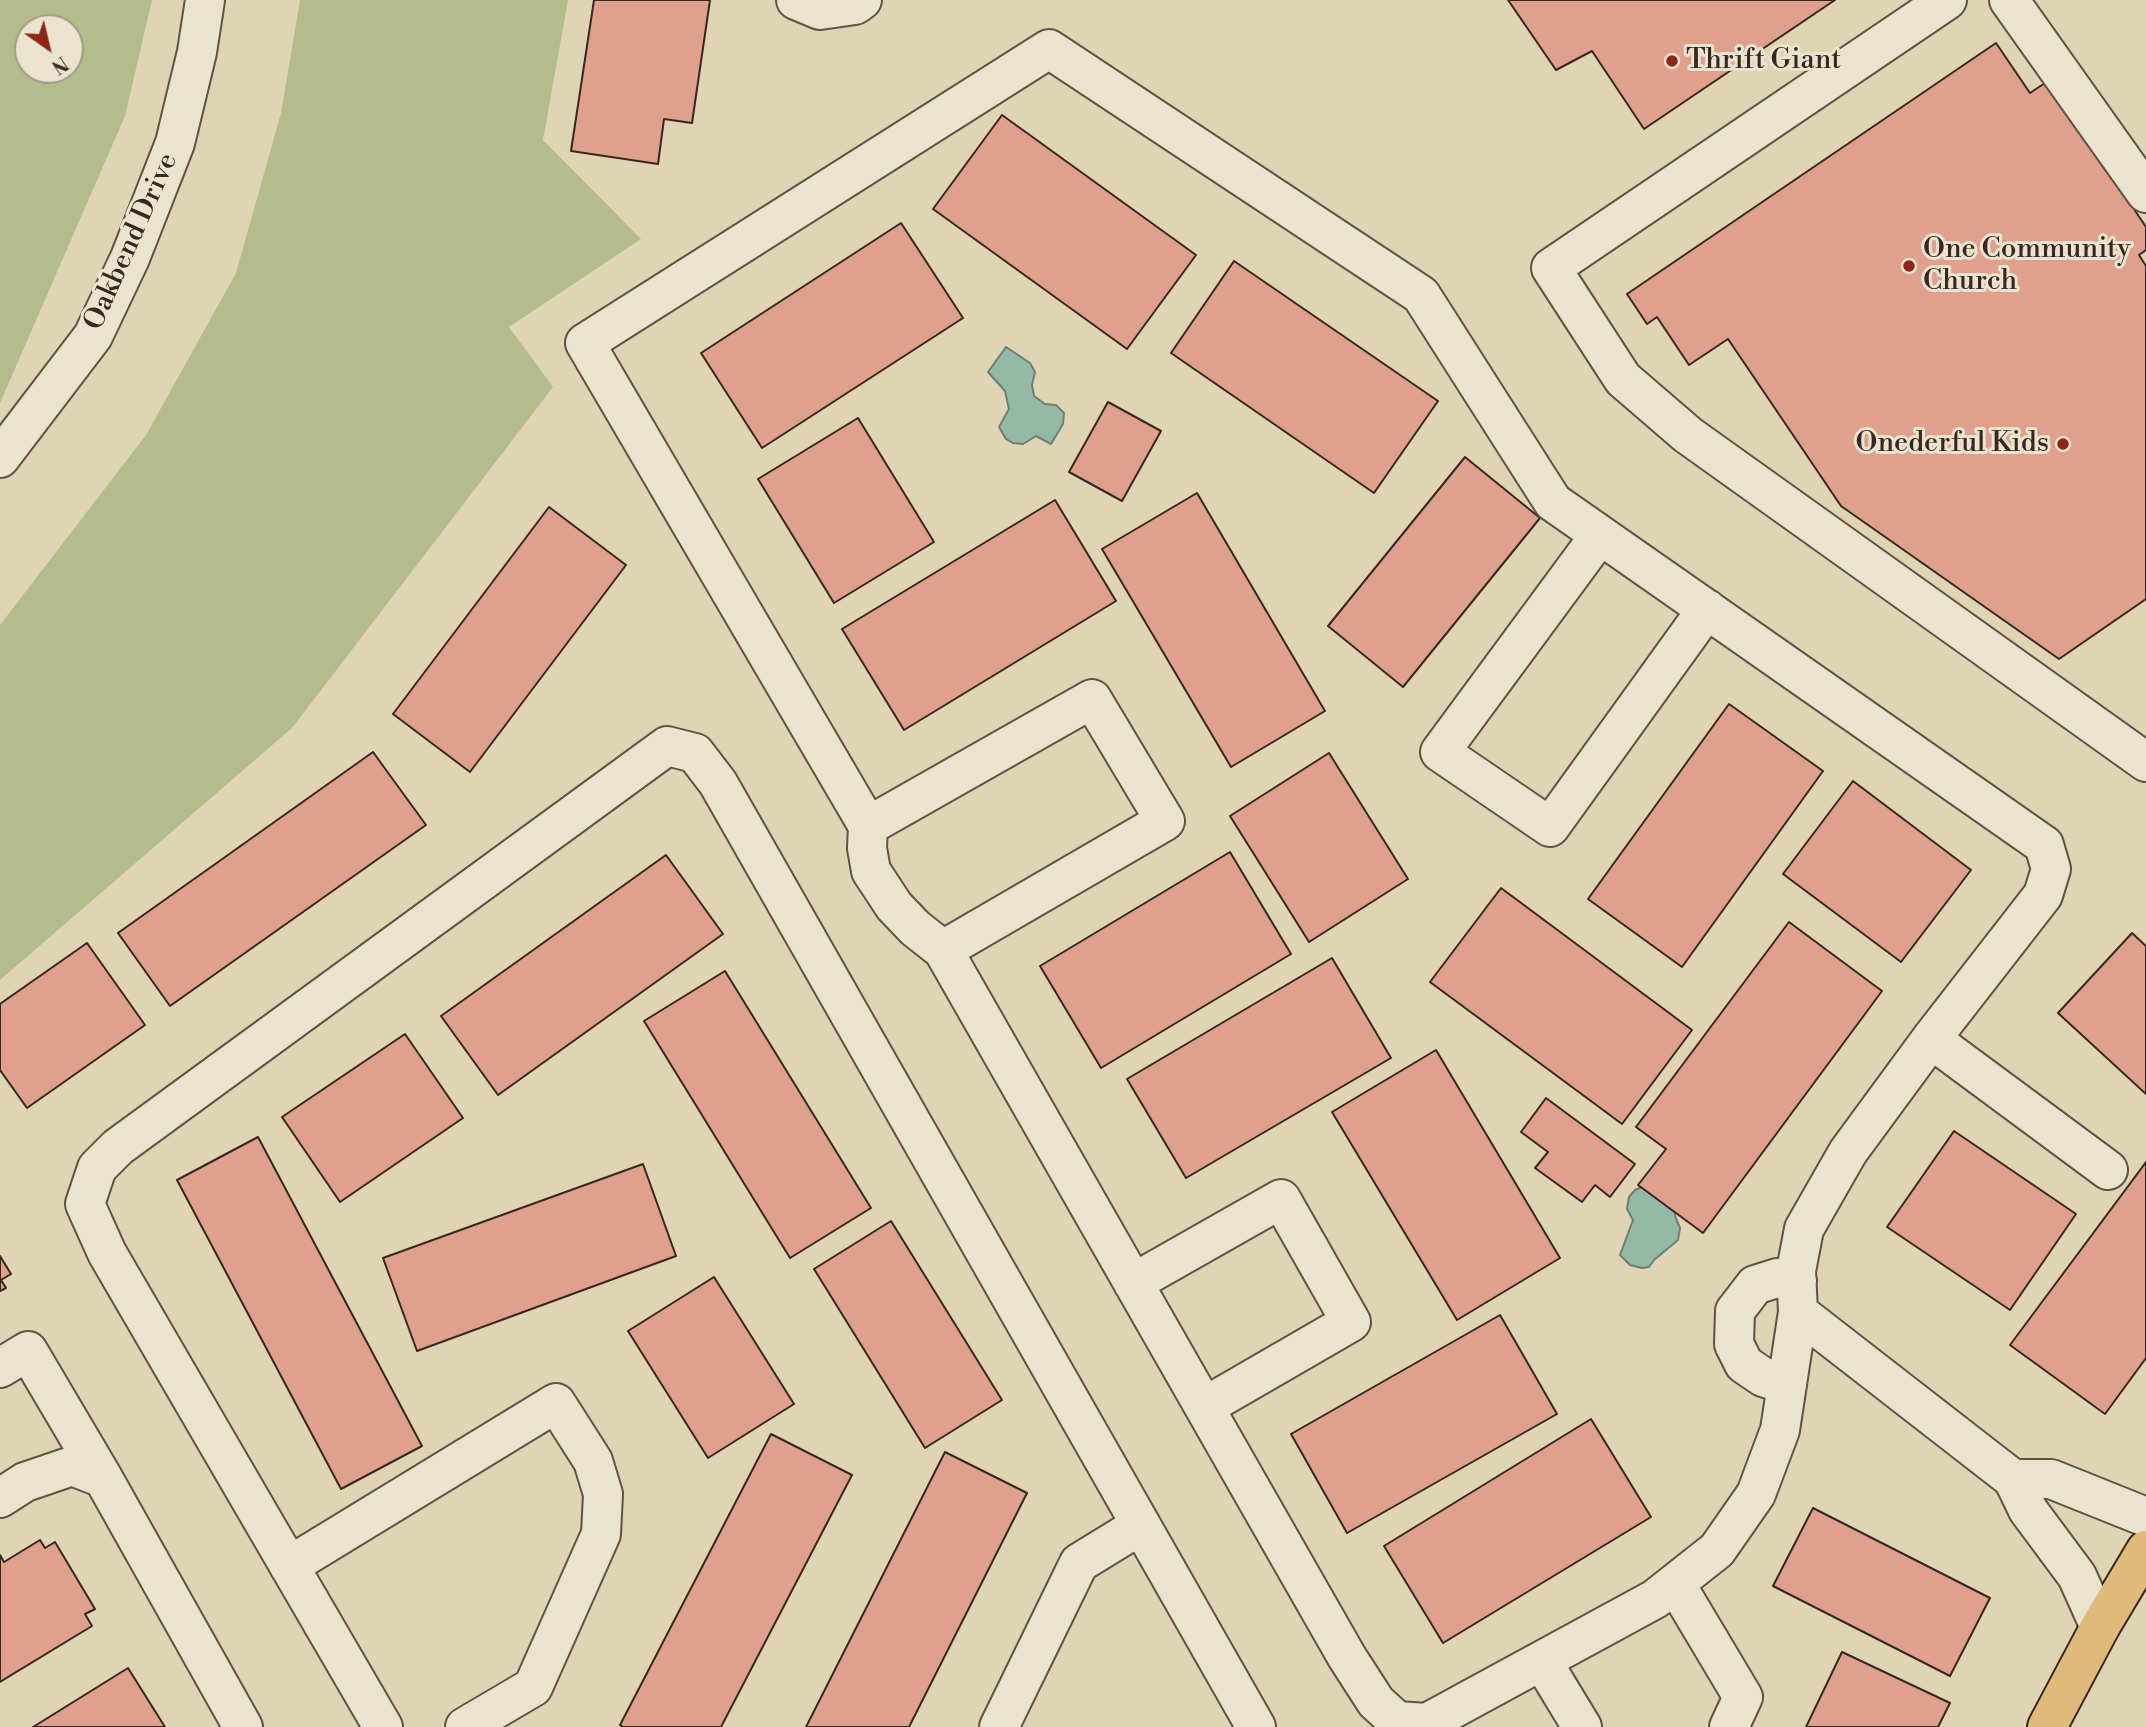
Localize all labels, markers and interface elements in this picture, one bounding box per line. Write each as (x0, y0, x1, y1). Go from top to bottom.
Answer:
north arrow (14, 14, 84, 84)
place label: Thrift Giant (1686, 44, 1841, 78)
text: N (47, 51, 73, 79)
marker: Thrift Giant (1664, 53, 1680, 69)
street label: Oakbend Drive (78, 148, 186, 336)
place label: One Community Church (1923, 233, 2131, 299)
marker: One Community Church (1901, 258, 1917, 274)
place label: Onederful Kids (1855, 427, 2049, 461)
marker: Onederful Kids (2055, 436, 2071, 452)

